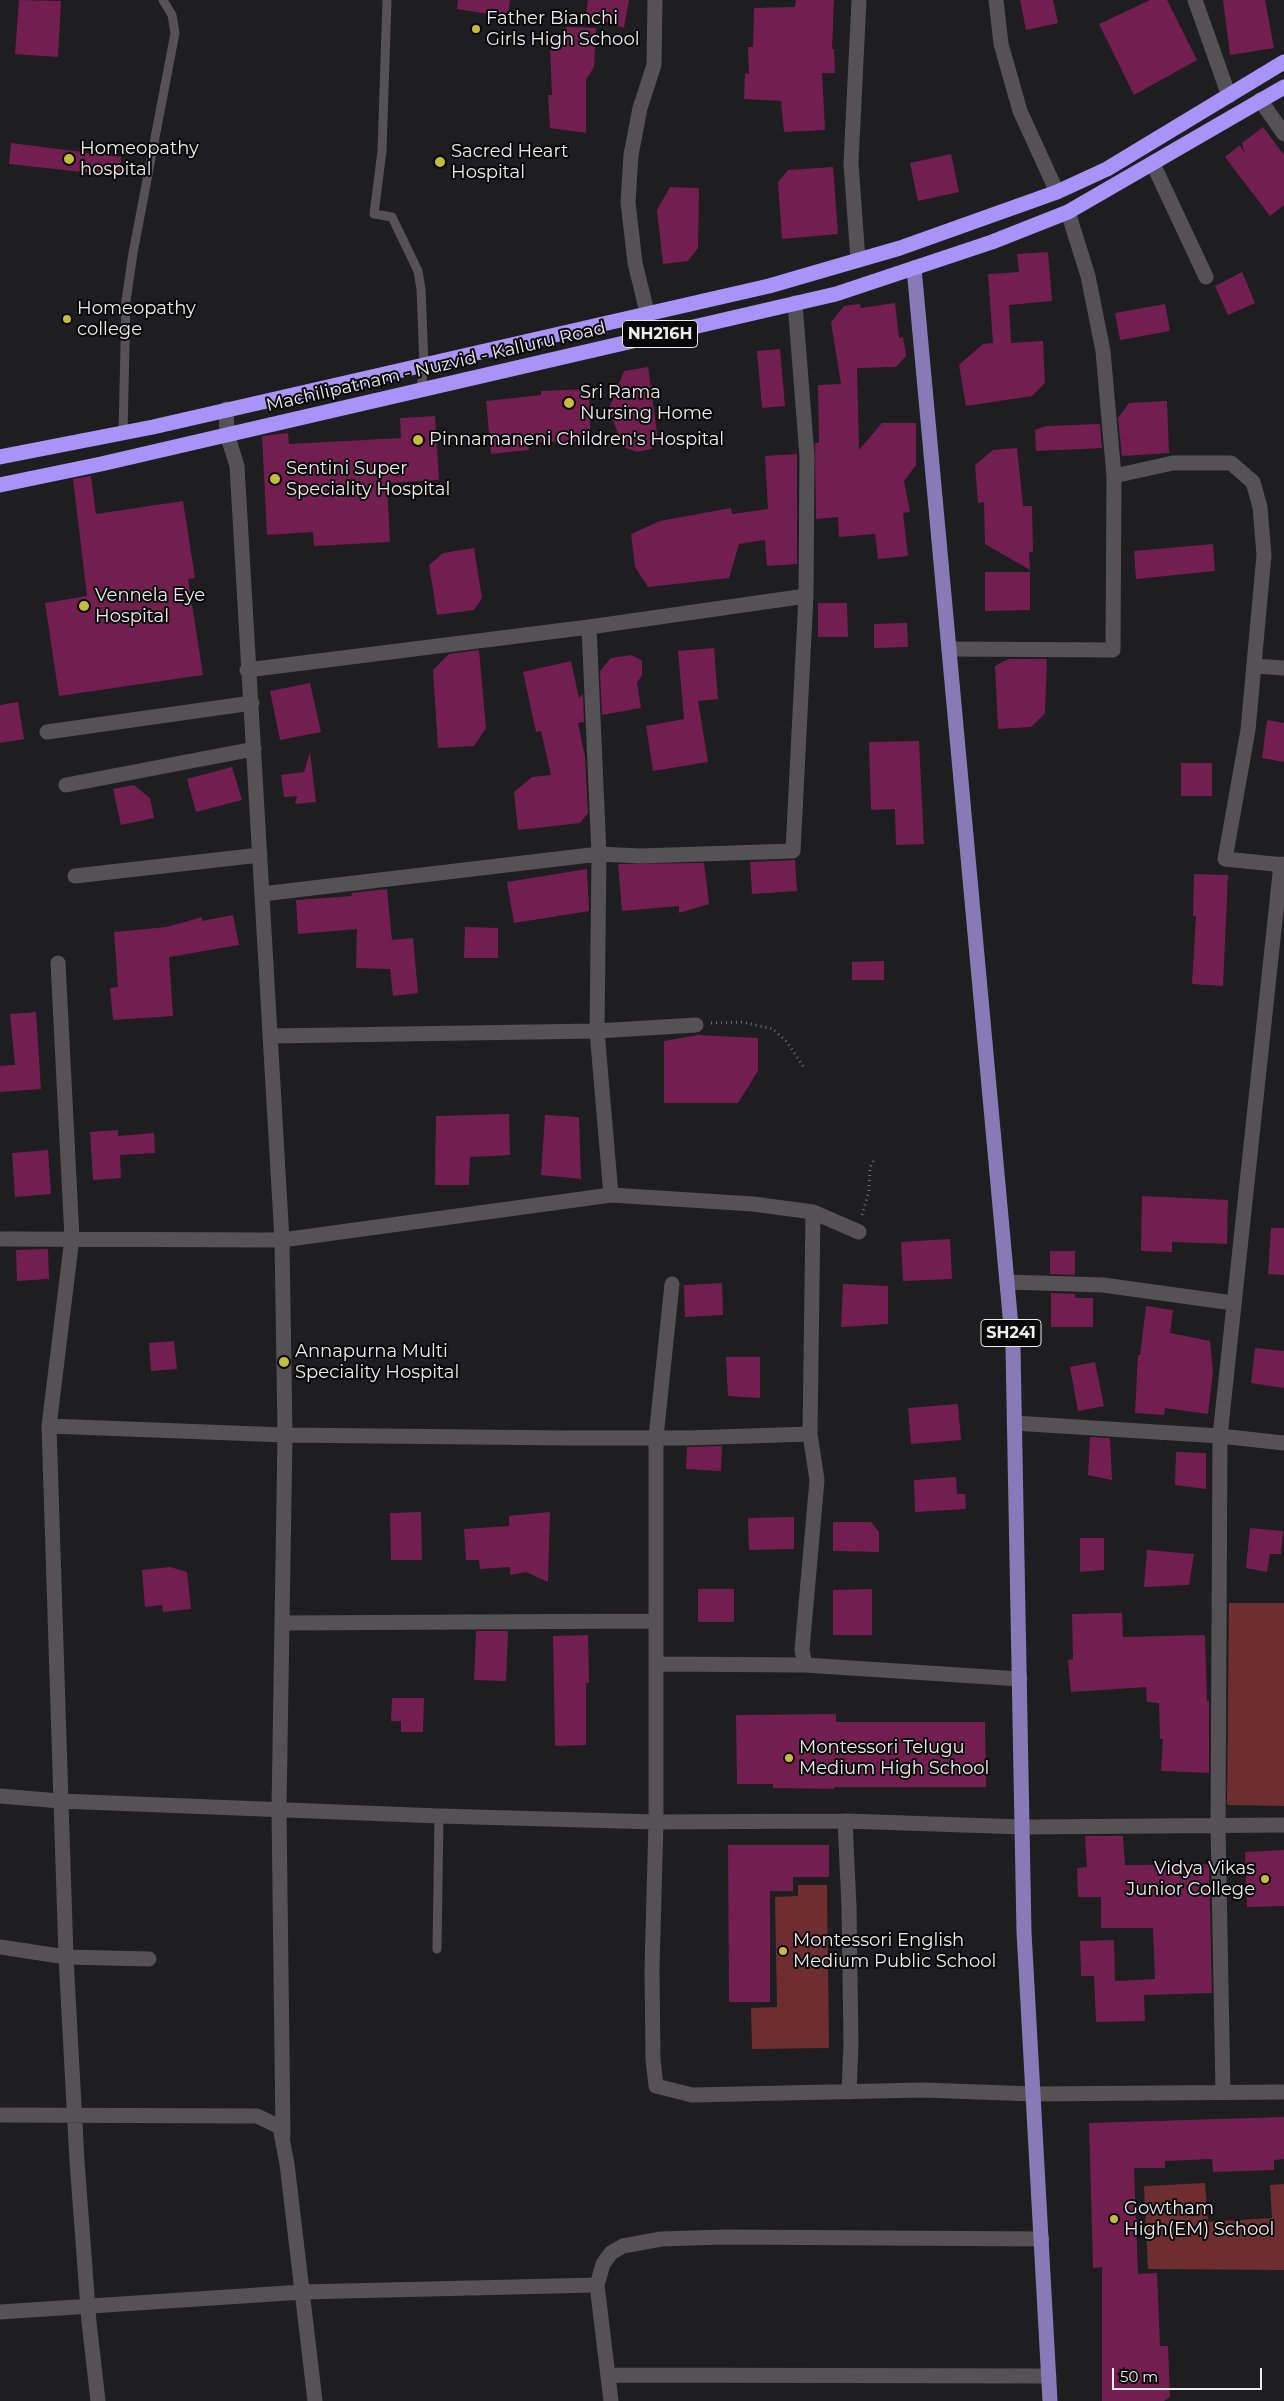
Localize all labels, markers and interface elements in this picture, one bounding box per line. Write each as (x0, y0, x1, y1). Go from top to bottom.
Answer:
place label: Father Bianchi Girls High School (486, 8, 640, 50)
marker: Father Bianchi Girls High School (470, 23, 482, 35)
place label: Homeopathy hospital (80, 138, 199, 180)
place label: Sacred Heart Hospital (451, 141, 568, 183)
marker: Homeopathy hospital (62, 152, 76, 166)
marker: Sacred Heart Hospital (433, 155, 447, 169)
place label: Homeopathy college (77, 298, 196, 340)
marker: Homeopathy college (61, 313, 73, 325)
street label: Machilipatnam - Nuzvid - Kalluru Road (264, 317, 608, 417)
road number: NH216H (622, 320, 698, 348)
place label: Sri Rama Nursing Home (580, 382, 713, 424)
marker: Sri Rama Nursing Home (562, 396, 576, 410)
place label: Pinnamaneni Children's Hospital (429, 429, 724, 451)
marker: Pinnamaneni Children's Hospital (411, 433, 425, 447)
place label: Sentini Super Speciality Hospital (286, 458, 450, 500)
marker: Sentini Super Speciality Hospital (268, 472, 282, 486)
place label: Vennela Eye Hospital (95, 585, 205, 628)
marker: Vennela Eye Hospital (77, 599, 91, 613)
road number: SH241 (981, 1320, 1041, 1346)
place label: Annapurna Multi Speciality Hospital (295, 1341, 459, 1384)
marker: Annapurna Multi Speciality Hospital (277, 1355, 291, 1369)
place label: Montessori Telugu Medium High School (799, 1737, 989, 1780)
marker: Montessori Telugu Medium High School (783, 1752, 795, 1764)
place label: Vidya Vikas Junior College (1126, 1858, 1255, 1900)
marker: Vidya Vikas Junior College (1259, 1873, 1271, 1885)
place label: Montessori English Medium Public School (793, 1930, 996, 1972)
marker: Montessori English Medium Public School (777, 1945, 789, 1957)
place label: Gowtham High(EM) School (1124, 2198, 1274, 2240)
marker: Gowtham High(EM) School (1108, 2213, 1120, 2225)
scale bar (1114, 2358, 1264, 2390)
text: 50 m (1120, 2367, 1158, 2386)

